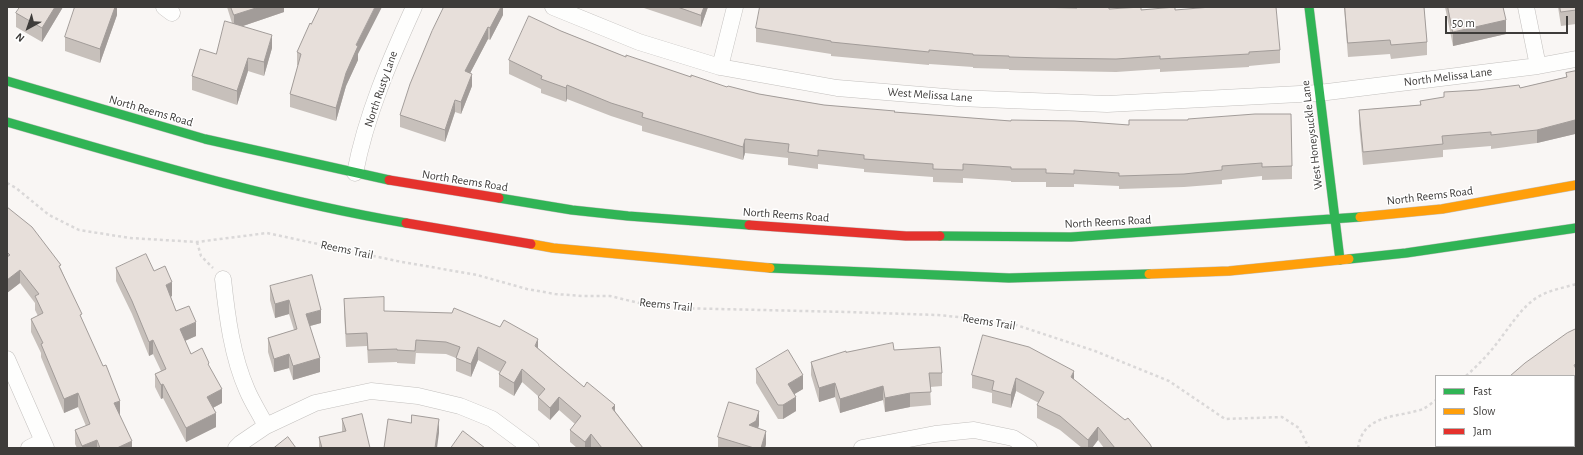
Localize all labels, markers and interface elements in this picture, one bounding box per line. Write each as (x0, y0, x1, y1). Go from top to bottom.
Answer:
north arrow (8, 8, 48, 48)
scale bar (1447, 8, 1570, 34)
text: 50 m (1452, 17, 1475, 29)
text: N (13, 31, 26, 44)
street label: North Rusty Lane (361, 49, 401, 129)
street label: North Melissa Lane (1403, 64, 1493, 90)
street label: West Honeysuckle Lane (1298, 80, 1326, 190)
street label: West Melissa Lane (887, 85, 973, 105)
street label: North Reems Road (107, 92, 195, 130)
street label: North Reems Road (421, 167, 509, 195)
street label: North Reems Road (1386, 184, 1474, 208)
street label: North Reems Road (742, 205, 830, 225)
street label: North Reems Road (1064, 213, 1152, 231)
street label: Reems Trail (319, 237, 375, 263)
street label: Reems Trail (639, 295, 693, 315)
street label: Reems Trail (961, 311, 1017, 333)
legend (1435, 375, 1575, 447)
text: Fast (1473, 385, 1492, 397)
text: Slow (1473, 405, 1495, 417)
text: Jam (1473, 425, 1492, 437)

